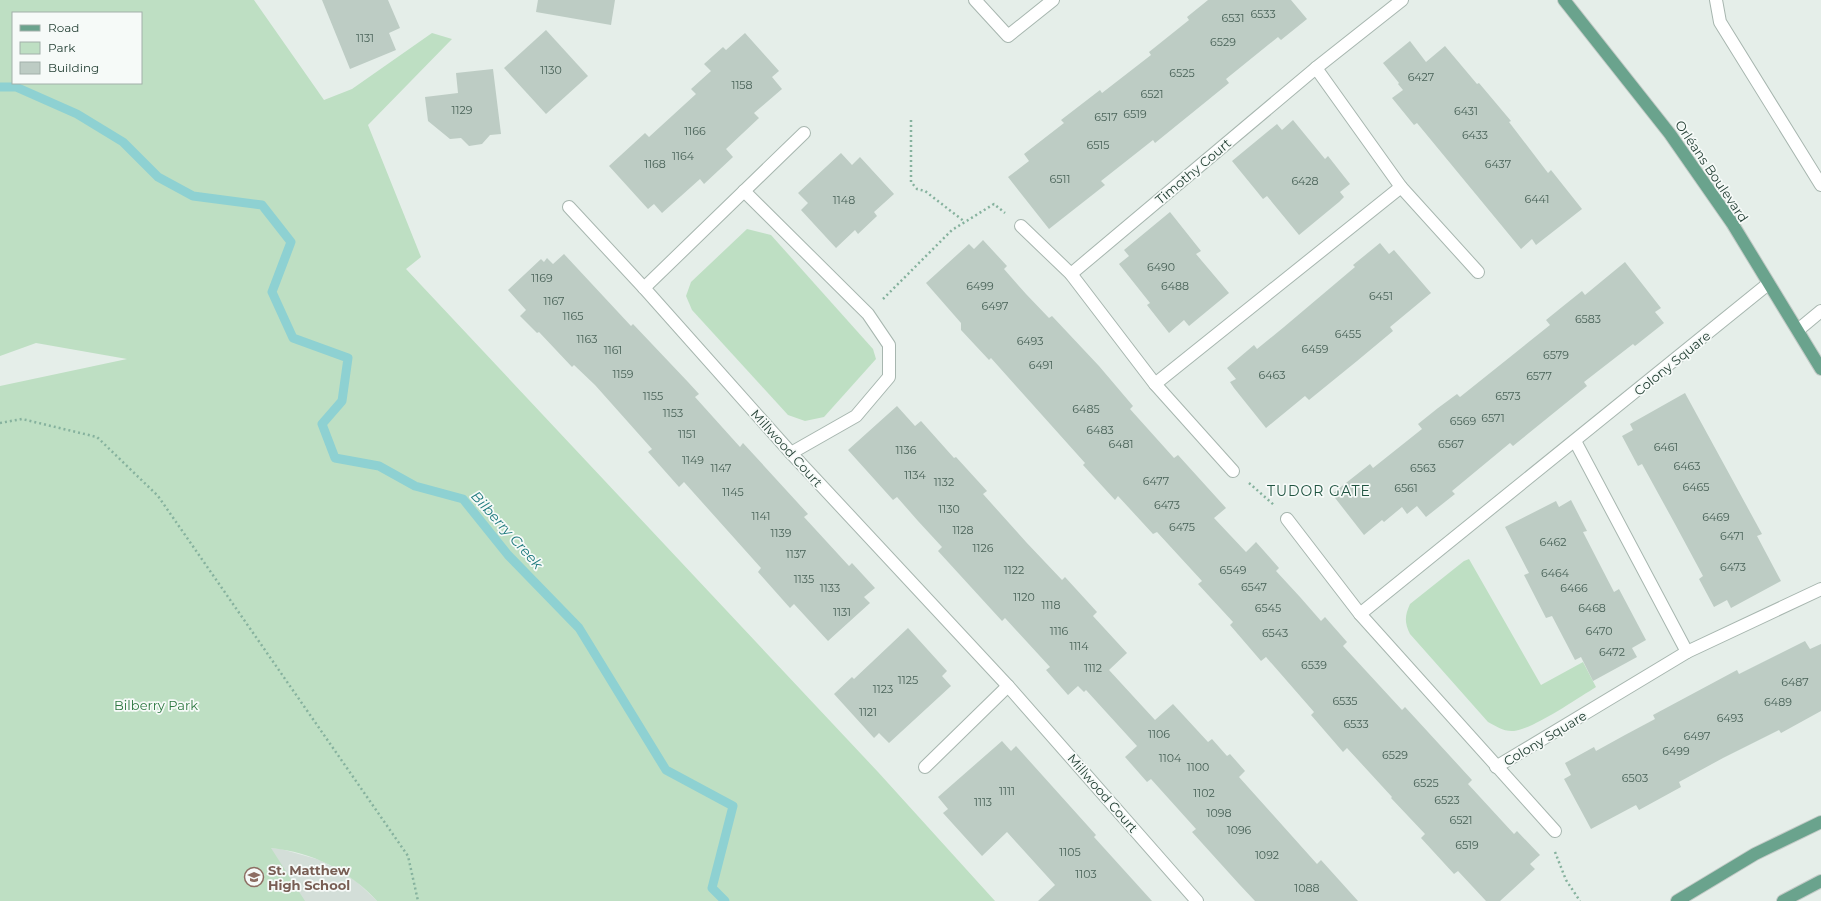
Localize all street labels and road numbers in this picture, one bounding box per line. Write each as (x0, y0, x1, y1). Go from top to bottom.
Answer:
street label: Orléans Boulevard (1672, 117, 1752, 225)
street label: Timothy Court (1152, 135, 1234, 207)
street label: Colony Square (1631, 327, 1714, 399)
street label: Millwood Court (748, 406, 826, 490)
street label: Colony Square (1501, 707, 1589, 769)
street label: Millwood Court (1064, 750, 1142, 836)

